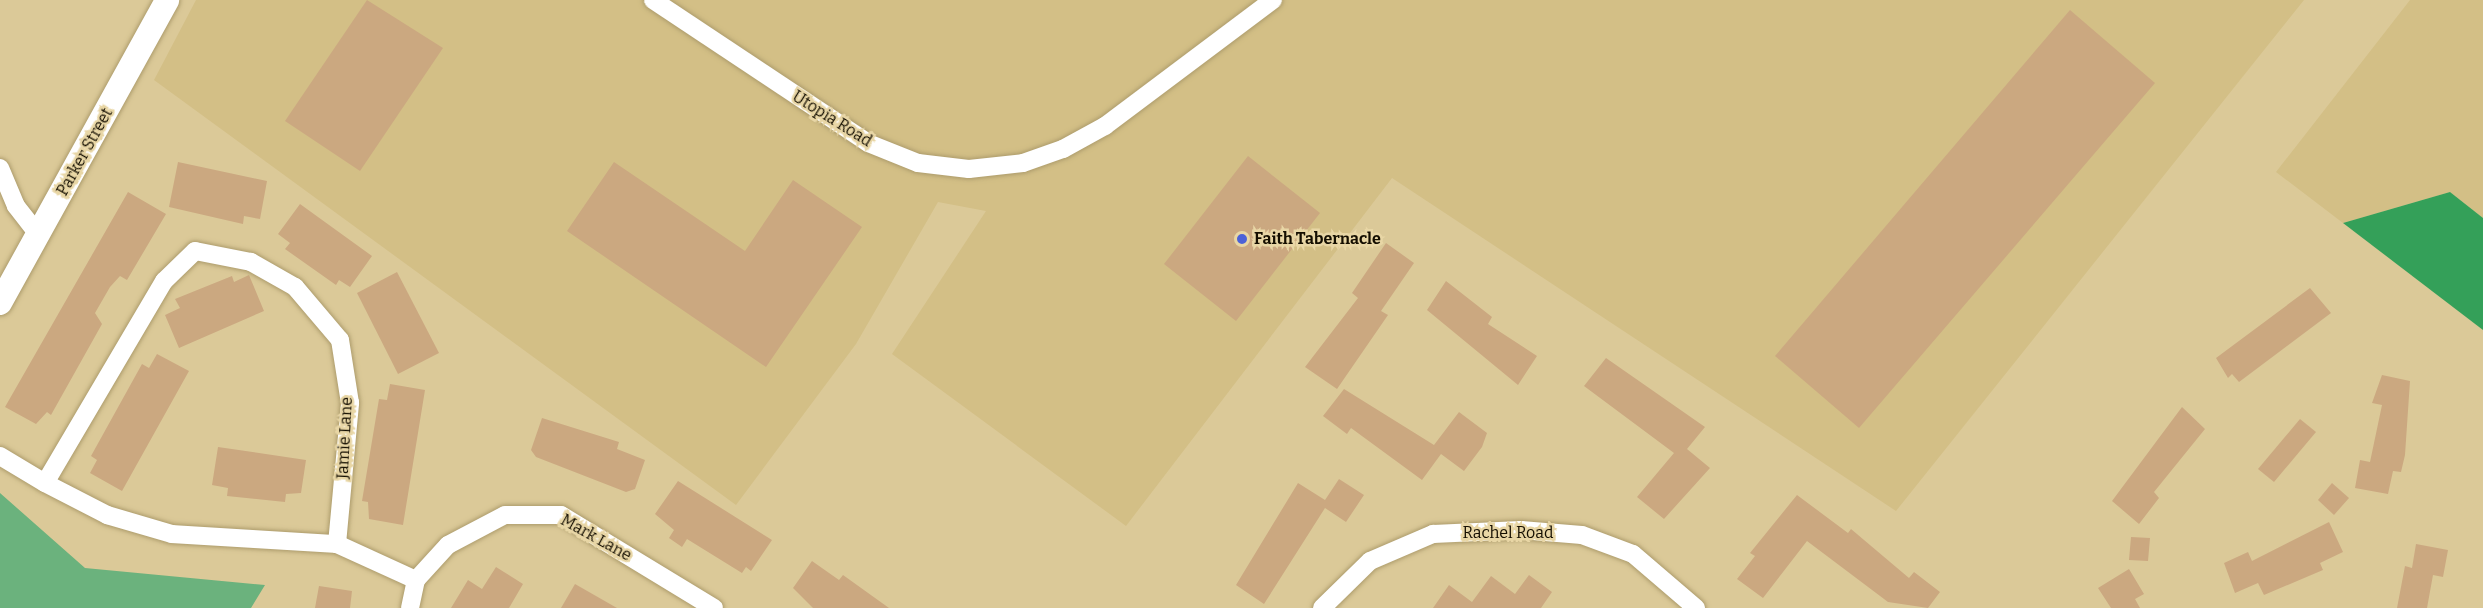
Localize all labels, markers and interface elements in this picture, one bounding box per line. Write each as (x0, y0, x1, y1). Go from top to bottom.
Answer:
street label: Utopia Road (789, 87, 875, 151)
street label: Parker Street (53, 105, 117, 199)
place label: Faith Tabernacle (1254, 229, 1381, 249)
marker: Faith Tabernacle (1235, 232, 1249, 246)
street label: Jamie Lane (333, 397, 357, 479)
street label: Mark Lane (557, 511, 635, 565)
street label: Rachel Road (1462, 523, 1554, 543)

